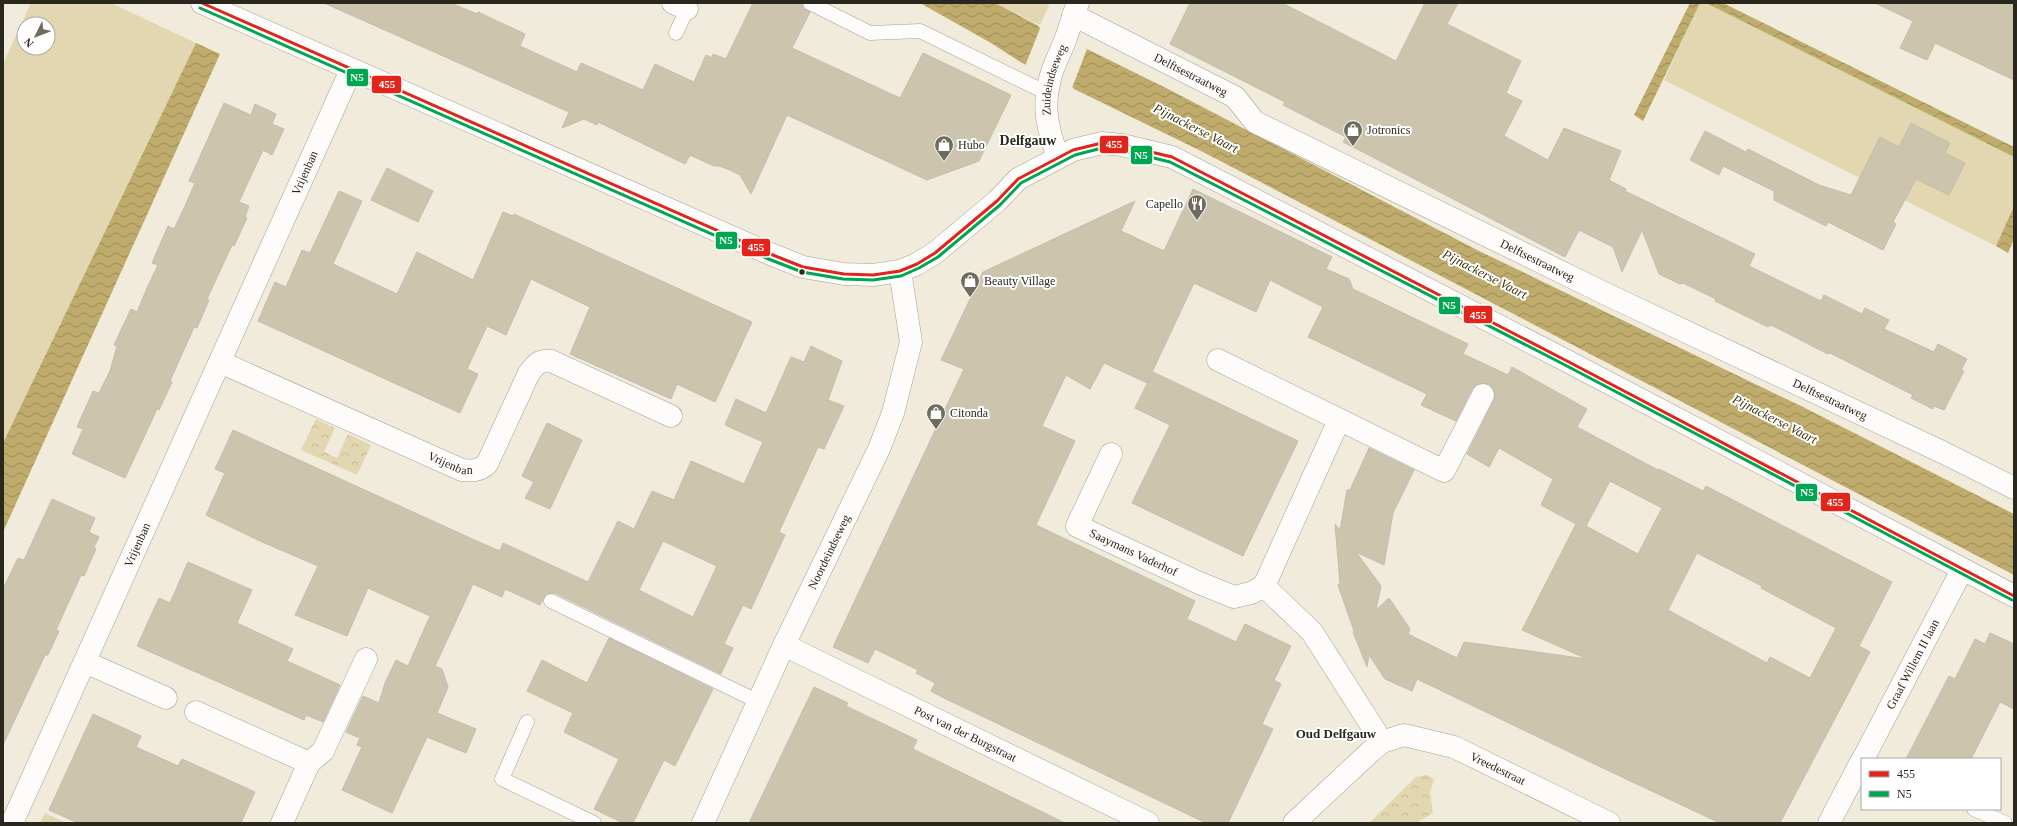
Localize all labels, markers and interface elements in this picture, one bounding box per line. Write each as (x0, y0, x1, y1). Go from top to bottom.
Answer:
north arrow (16, 16, 56, 56)
text: N (22, 36, 36, 50)
street label: Zuideindseweg (1039, 42, 1070, 116)
street label: Delftsestraatweg (1152, 50, 1230, 99)
line badge: N5 (346, 68, 369, 87)
text: N5 (350, 71, 364, 83)
line badge: 455 (371, 75, 402, 94)
text: 455 (379, 78, 396, 90)
water label: Pijnackerse Vaart (1150, 100, 1241, 156)
shop icon: Jotronics (1342, 119, 1364, 147)
place label: Jotronics (1367, 123, 1411, 137)
district label: Delfgauw (1000, 133, 1057, 148)
shop icon: Hubo (933, 134, 955, 162)
line badge: 455 (1099, 135, 1129, 154)
place label: Hubo (958, 138, 985, 152)
text: 455 (1106, 138, 1123, 150)
line badge: N5 (1130, 145, 1153, 165)
street label: Vrijenban (289, 148, 321, 197)
text: N5 (1134, 149, 1148, 161)
restaurant icon: Capello (1186, 193, 1208, 221)
place label: Capello (1146, 197, 1183, 211)
line badge: N5 (715, 231, 738, 250)
text: N5 (719, 234, 733, 246)
street label: Delftsestraatweg (1498, 236, 1577, 284)
line badge: 455 (741, 238, 771, 257)
text: 455 (748, 241, 765, 253)
water label: Pijnackerse Vaart (1439, 246, 1530, 302)
unlabelled marker (797, 267, 807, 277)
shop icon: Beauty Village (959, 270, 981, 298)
place label: Beauty Village (984, 274, 1055, 288)
line badge: N5 (1438, 296, 1461, 315)
text: N5 (1442, 299, 1456, 311)
line badge: 455 (1463, 305, 1493, 324)
text: 455 (1470, 309, 1487, 321)
street label: Delftsestraatweg (1791, 376, 1870, 423)
water label: Pijnackerse Vaart (1729, 391, 1820, 447)
shop icon: Citonda (925, 402, 947, 430)
place label: Citonda (950, 406, 989, 420)
street label: Vrijenban (426, 449, 473, 477)
line badge: N5 (1795, 483, 1818, 502)
text: N5 (1800, 486, 1814, 498)
line badge: 455 (1820, 492, 1851, 512)
text: 455 (1827, 496, 1844, 508)
street label: Noordeindseweg (805, 512, 853, 592)
street label: Vrijenban (121, 520, 153, 569)
street label: Saaymans Vaderhof (1087, 526, 1180, 579)
street label: Graaf Willem II laan (1883, 617, 1942, 712)
street label: Post van der Burgstraat (912, 703, 1020, 765)
district label: Oud Delfgauw (1296, 726, 1377, 741)
street label: Vreedestraat (1468, 749, 1528, 788)
legend (1861, 758, 2001, 810)
text: 455 (1897, 767, 1915, 781)
text: N5 (1897, 787, 1912, 801)

